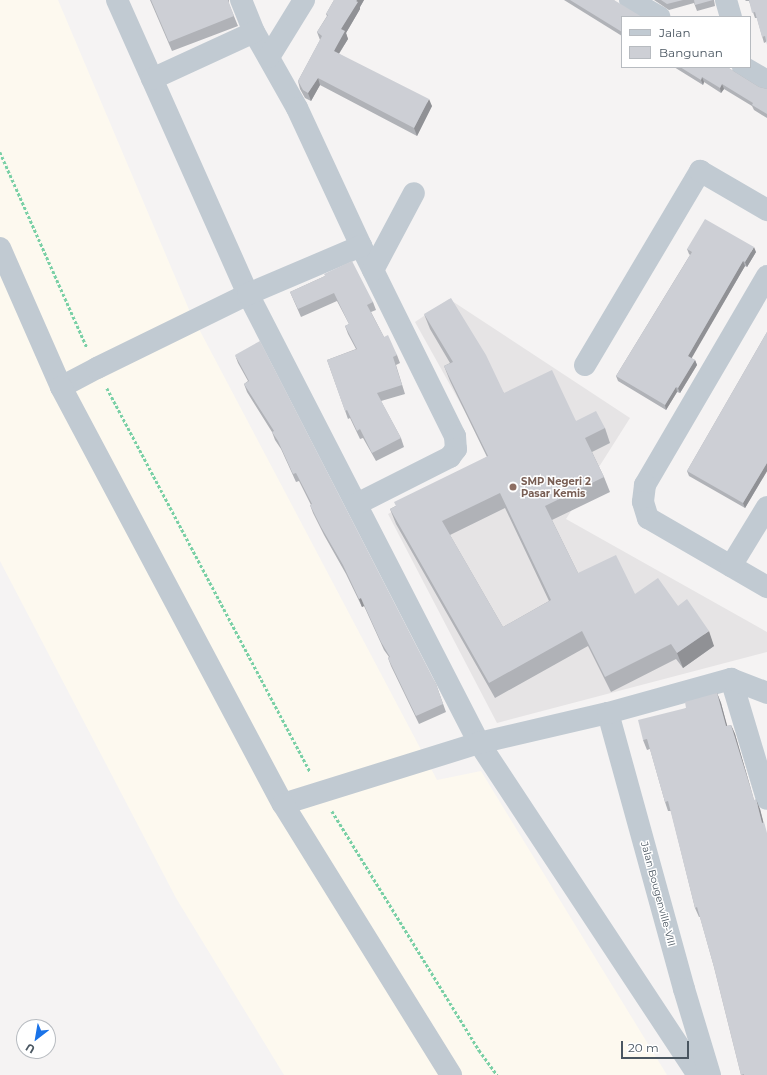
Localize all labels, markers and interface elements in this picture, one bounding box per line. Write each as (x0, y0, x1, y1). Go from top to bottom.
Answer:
legend (621, 16, 751, 68)
text: Jalan (659, 25, 691, 40)
text: Bangunan (659, 45, 723, 60)
place label: SMP Negeri 2 Pasar Kemis (521, 475, 591, 498)
marker: SMP Negeri 2 Pasar Kemis (508, 482, 518, 492)
street label: Jalan Bougenville-VIII (638, 840, 678, 948)
north arrow (16, 1019, 56, 1059)
scale bar (623, 1033, 691, 1059)
text: U (23, 1040, 38, 1057)
text: 20 m (628, 1040, 659, 1055)

